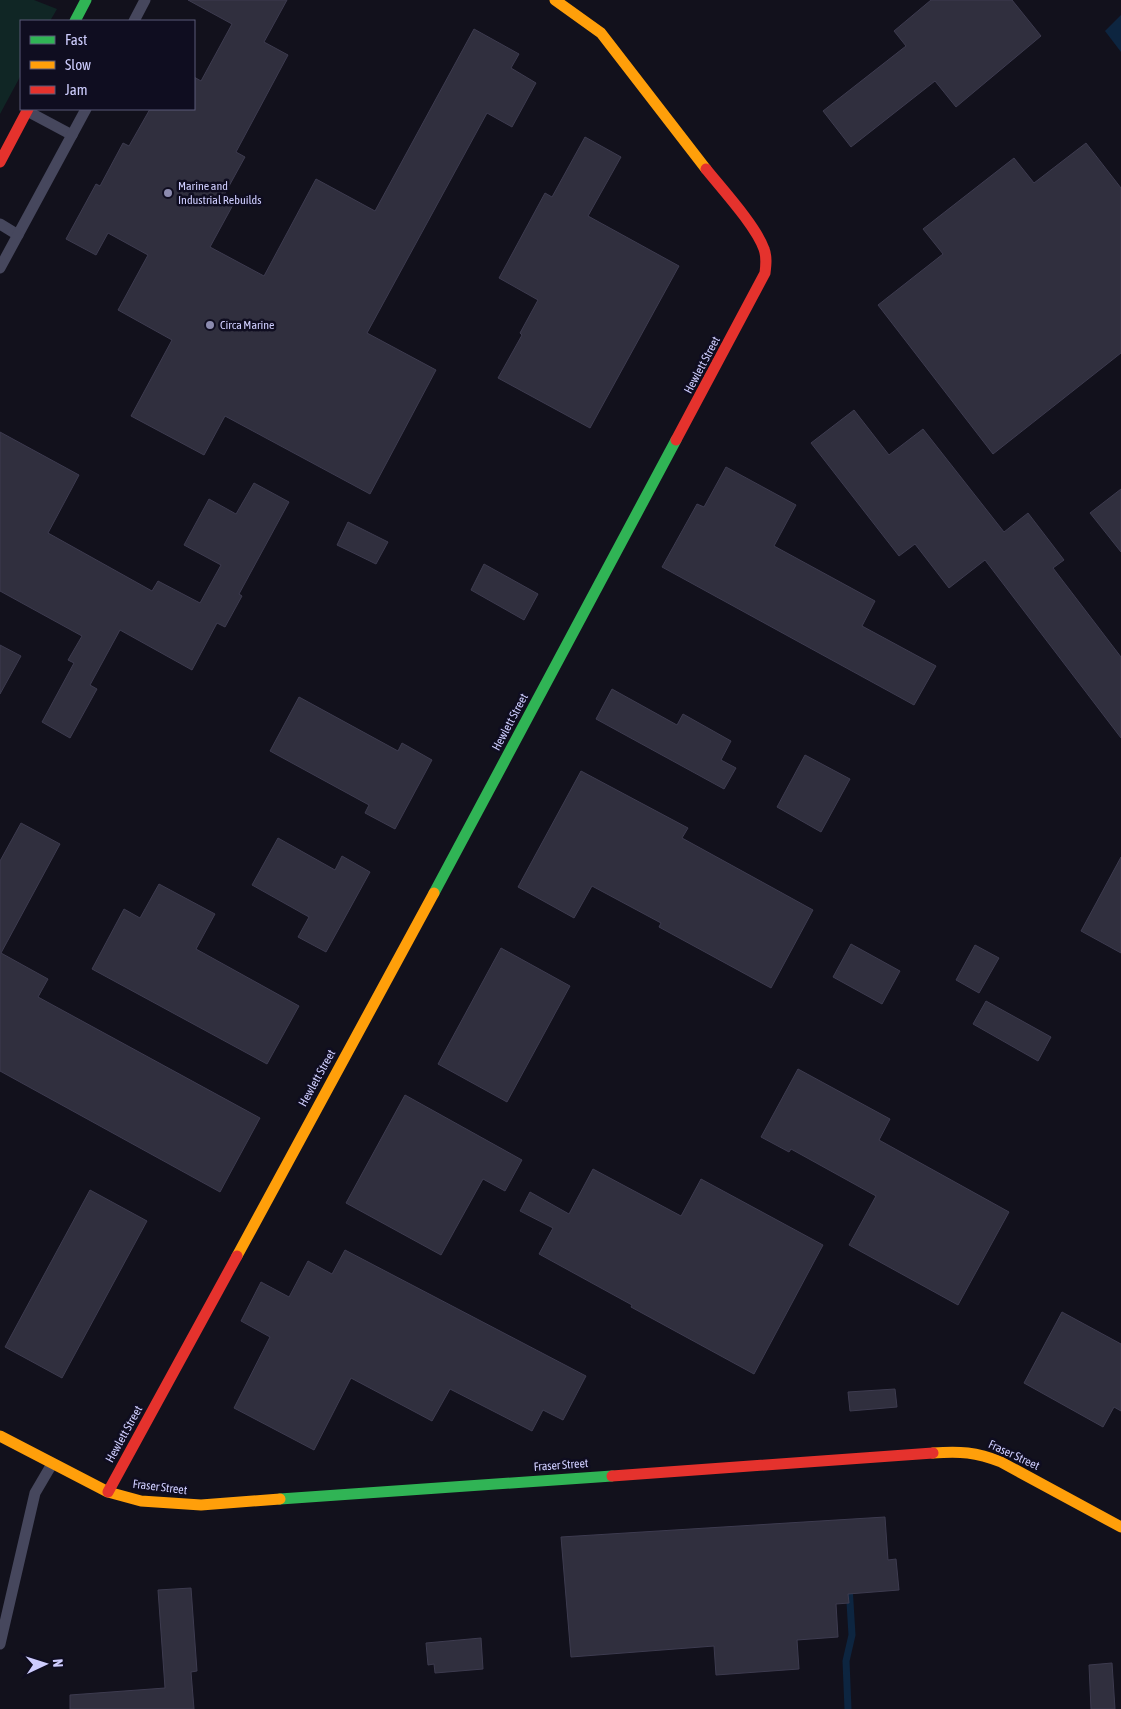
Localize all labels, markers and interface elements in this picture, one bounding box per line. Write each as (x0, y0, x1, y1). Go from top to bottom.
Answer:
legend (20, 20, 195, 110)
text: Fast (65, 31, 87, 48)
text: Slow (65, 56, 91, 73)
text: Jam (65, 81, 88, 98)
place label: Marine and Industrial Rebuilds (178, 179, 261, 207)
marker: Marine and Industrial Rebuilds (162, 187, 174, 199)
place label: Circa Marine (220, 318, 275, 332)
marker: Circa Marine (204, 319, 216, 331)
street label: Hewlett Street (681, 333, 723, 396)
street label: Hewlett Street (489, 690, 531, 753)
street label: Hewlett Street (296, 1047, 339, 1109)
street label: Hewlett Street (103, 1403, 146, 1465)
street label: Fraser Street (986, 1437, 1042, 1473)
street label: Fraser Street (533, 1456, 589, 1474)
street label: Fraser Street (132, 1477, 189, 1497)
north arrow (20, 1639, 70, 1689)
text: N (50, 1658, 66, 1668)

